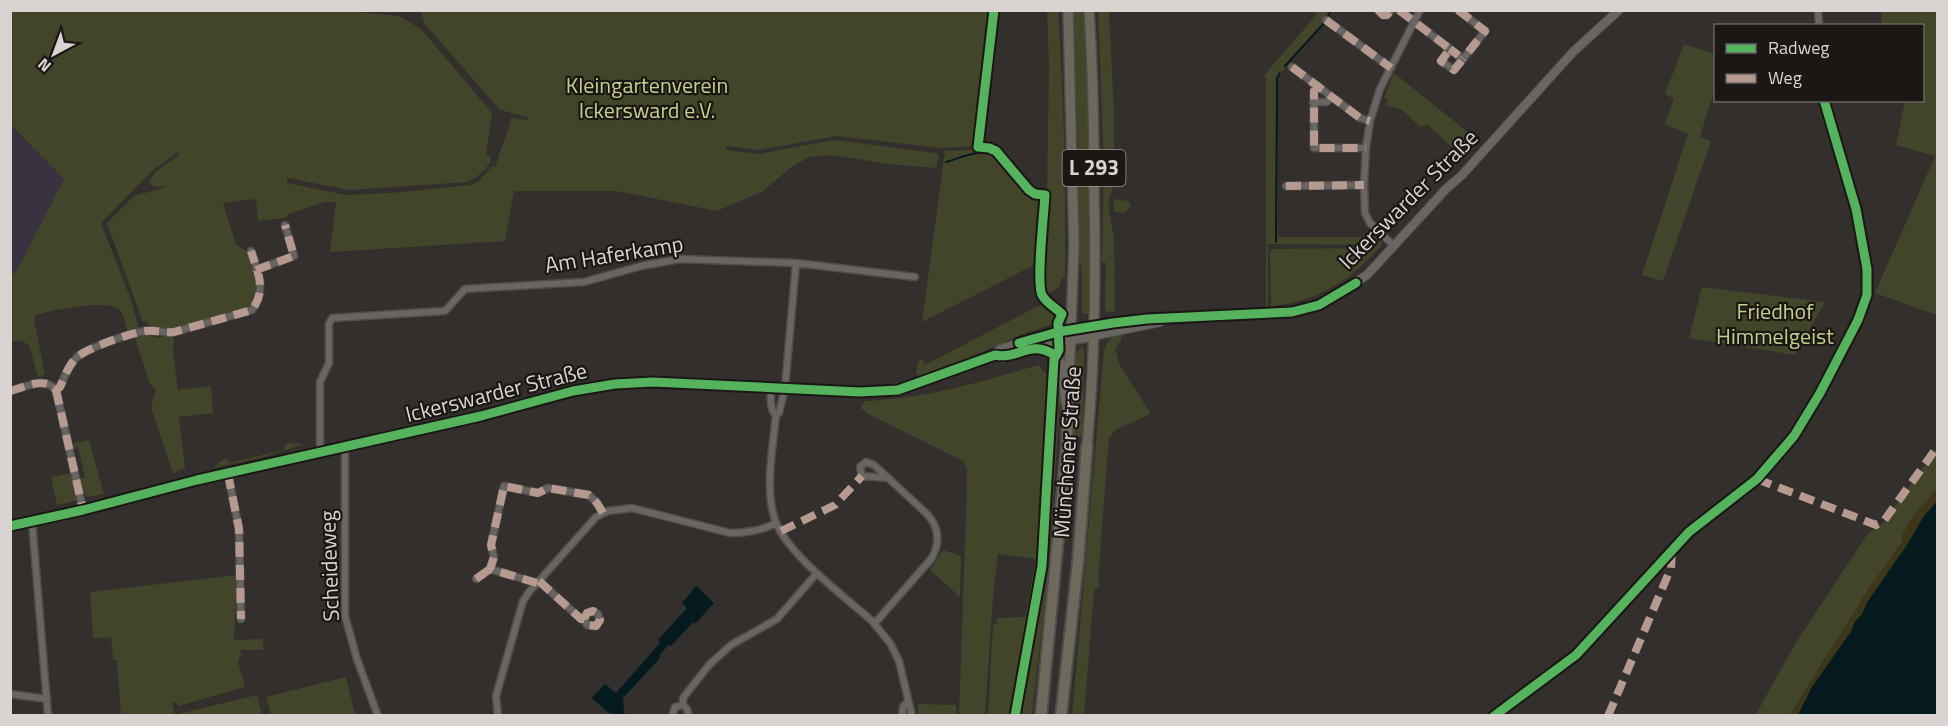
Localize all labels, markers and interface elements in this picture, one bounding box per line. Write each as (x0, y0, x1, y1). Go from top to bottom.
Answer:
north arrow (24, 24, 84, 84)
legend (1714, 24, 1924, 102)
text: Radweg (1768, 34, 1830, 61)
text: N (32, 53, 56, 78)
text: Weg (1768, 64, 1802, 91)
park label: Kleingartenverein Ickersward e.V. (566, 68, 728, 127)
street label: Ickerswarder Straße (1330, 121, 1486, 277)
road number: L 293 (1062, 150, 1126, 186)
street label: Am Haferkamp (542, 226, 686, 282)
park label: Friedhof Himmelgeist (1716, 294, 1834, 353)
street label: Ickerswarder Straße (402, 353, 590, 431)
street label: Münchener Straße (1044, 365, 1090, 539)
street label: Scheideweg (310, 510, 348, 622)

